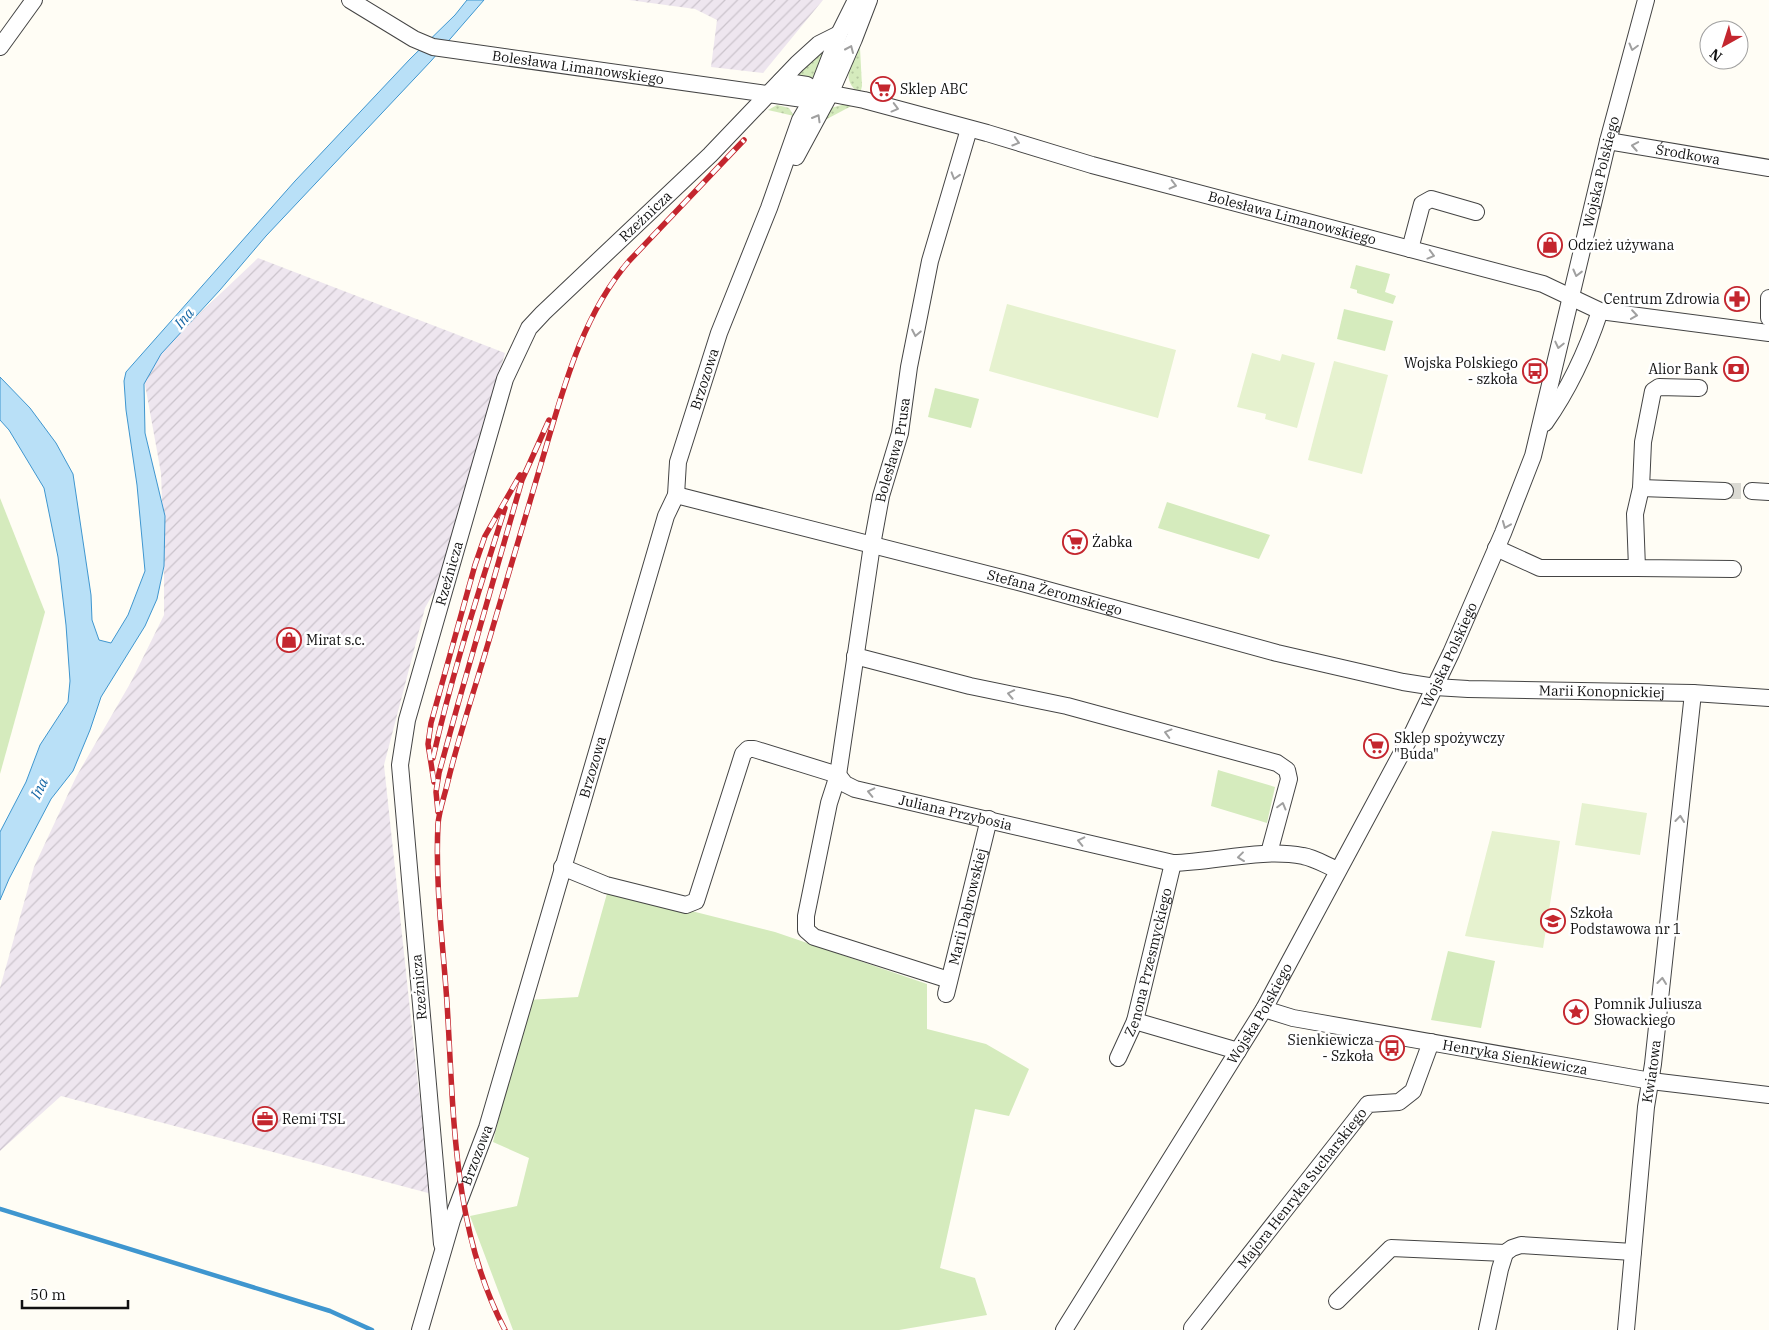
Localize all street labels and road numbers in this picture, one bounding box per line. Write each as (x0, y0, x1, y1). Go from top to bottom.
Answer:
street label: Bolesława Limanowskiego (491, 46, 665, 88)
street label: Wojska Polskiego (1579, 114, 1623, 229)
street label: Środkowa (1654, 139, 1722, 169)
street label: Rzeźnicza (615, 187, 676, 245)
street label: Bolesława Limanowskiego (1206, 187, 1378, 249)
street label: Brzozowa (686, 346, 723, 412)
street label: Bolesława Prusa (871, 396, 914, 504)
street label: Rzeźnicza (431, 539, 467, 608)
street label: Stefana Żeromskiego (985, 565, 1124, 619)
street label: Wojska Polskiego (1417, 599, 1481, 710)
street label: Marii Konopnickiej (1539, 681, 1665, 701)
street label: Brzozowa (575, 734, 610, 800)
street label: Juliana Przybosia (897, 791, 1014, 834)
street label: Marii Dąbrowskiej (944, 846, 991, 967)
street label: Zenona Przesmyckiego (1120, 886, 1176, 1039)
street label: Rzeźnicza (407, 953, 431, 1021)
street label: Wojska Polskiego (1223, 960, 1296, 1067)
street label: Henryka Sienkiewicza (1441, 1035, 1590, 1079)
street label: Kwiatowa (1638, 1038, 1665, 1104)
street label: Majora Henryka Sucharskiego (1233, 1104, 1371, 1272)
street label: Brzozowa (457, 1122, 497, 1188)

